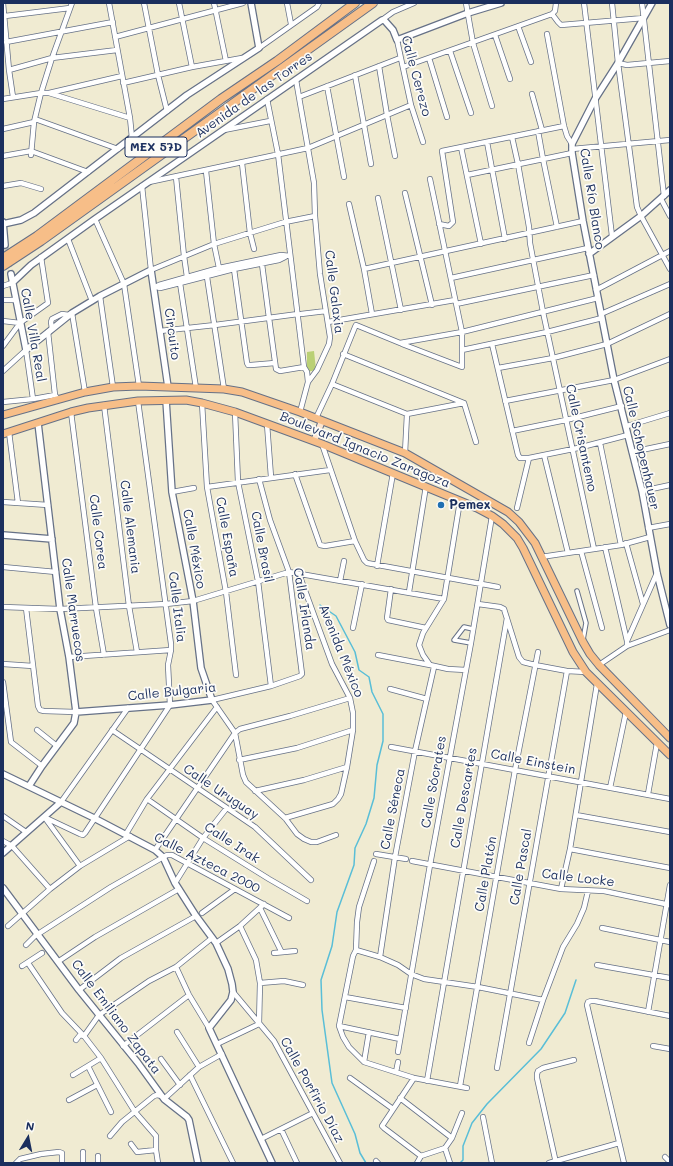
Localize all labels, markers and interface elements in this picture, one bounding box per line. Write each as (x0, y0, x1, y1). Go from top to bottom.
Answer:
street label: Calle Cerezo (398, 34, 434, 118)
street label: Avenida de las Torres (193, 49, 315, 141)
road number: MEX 57D (125, 137, 187, 157)
street label: Calle Río Blanco (576, 147, 608, 251)
street label: Calle Galaxia (321, 249, 347, 335)
street label: Calle Villa Real (17, 287, 49, 383)
street label: Circuito (161, 307, 183, 361)
street label: Calle Crisantemo (562, 383, 600, 493)
street label: Calle Schopenhauer (619, 385, 663, 511)
street label: Boulevard Ignacio Zaragoza (278, 409, 452, 491)
street label: Calle Alemania (117, 479, 143, 575)
street label: Calle Corea (86, 493, 110, 571)
street label: Calle España (212, 496, 242, 578)
place label: Pemex (449, 497, 491, 513)
marker: Pemex (436, 500, 446, 510)
street label: Calle México (179, 508, 209, 590)
street label: Calle Brasil (247, 510, 277, 584)
street label: Calle Marruecos (58, 557, 88, 663)
street label: Calle Irlanda (290, 567, 318, 651)
street label: Calle Italia (165, 571, 189, 643)
street label: Avenida México (315, 602, 367, 700)
street label: Calle Bulgaria (127, 680, 217, 704)
street label: Calle Sócrates (418, 735, 450, 829)
street label: Calle Einstein (489, 746, 577, 778)
street label: Calle Descartes (447, 747, 481, 849)
street label: Calle Uruguay (180, 761, 262, 823)
street label: Calle Séneca (377, 767, 409, 851)
street label: Calle Irak (201, 819, 263, 867)
street label: Calle Pascal (507, 827, 535, 907)
street label: Calle Azteca 2000 (151, 829, 263, 897)
street label: Calle Platón (472, 835, 500, 913)
street label: Calle Locke (541, 866, 615, 890)
street label: Calle Emiliano Zapata (68, 957, 164, 1077)
street label: Calle Porfirio Díaz (277, 1035, 347, 1145)
north arrow (8, 1118, 48, 1158)
text: N (25, 1118, 36, 1134)

